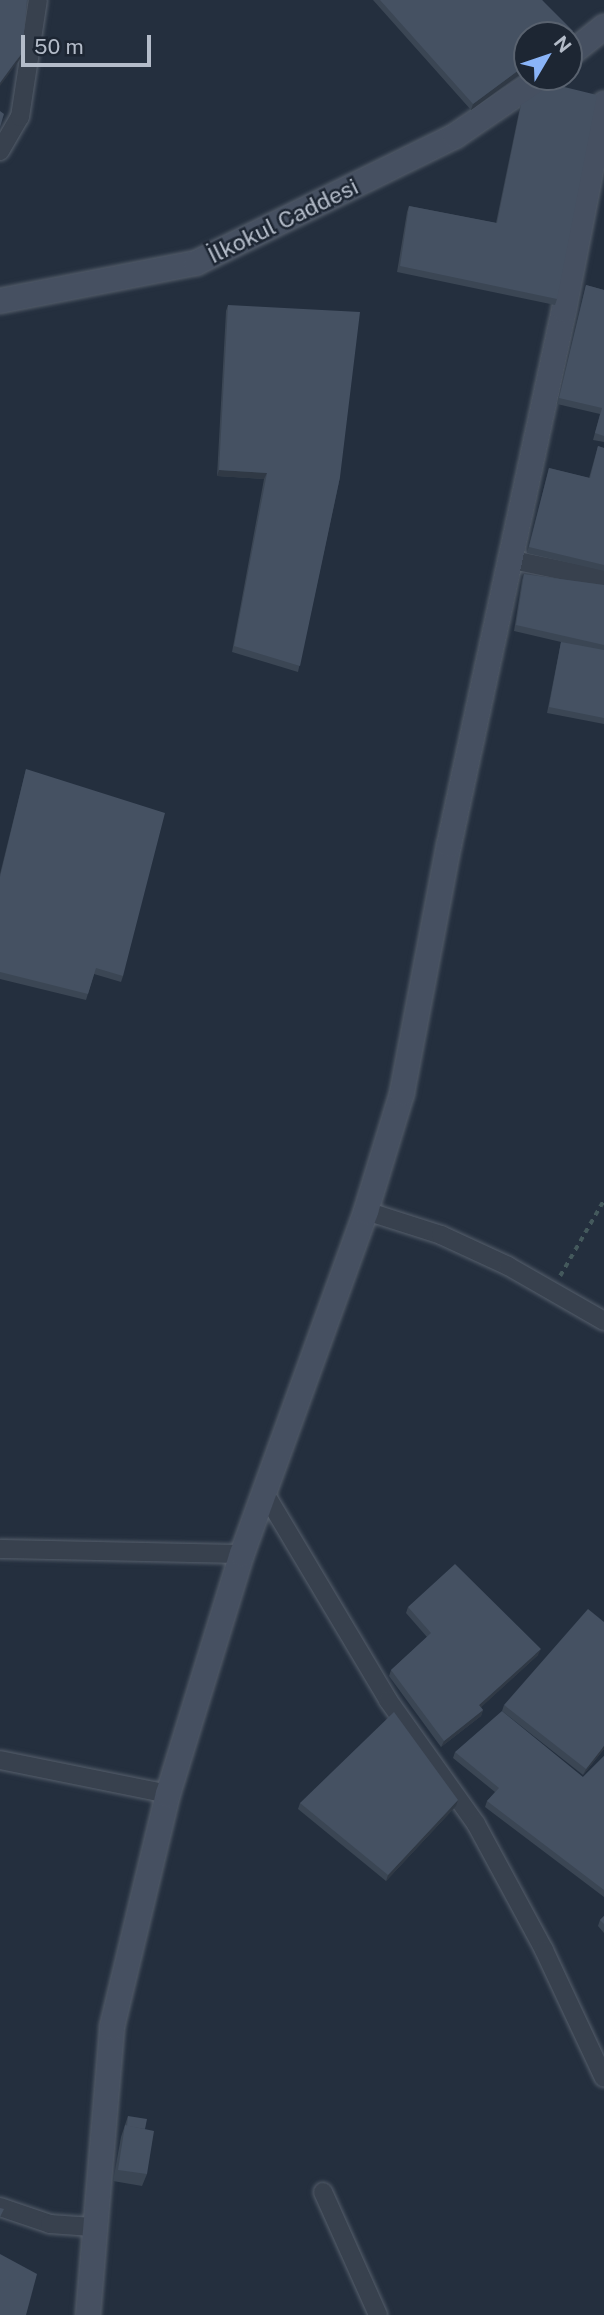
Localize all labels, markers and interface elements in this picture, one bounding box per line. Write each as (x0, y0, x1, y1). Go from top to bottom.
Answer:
scale bar (24, 21, 154, 65)
north arrow (513, 21, 583, 91)
text: N (550, 31, 576, 57)
text: 50 m (34, 34, 84, 59)
street label: İlkokul Caddesi (203, 173, 363, 269)

